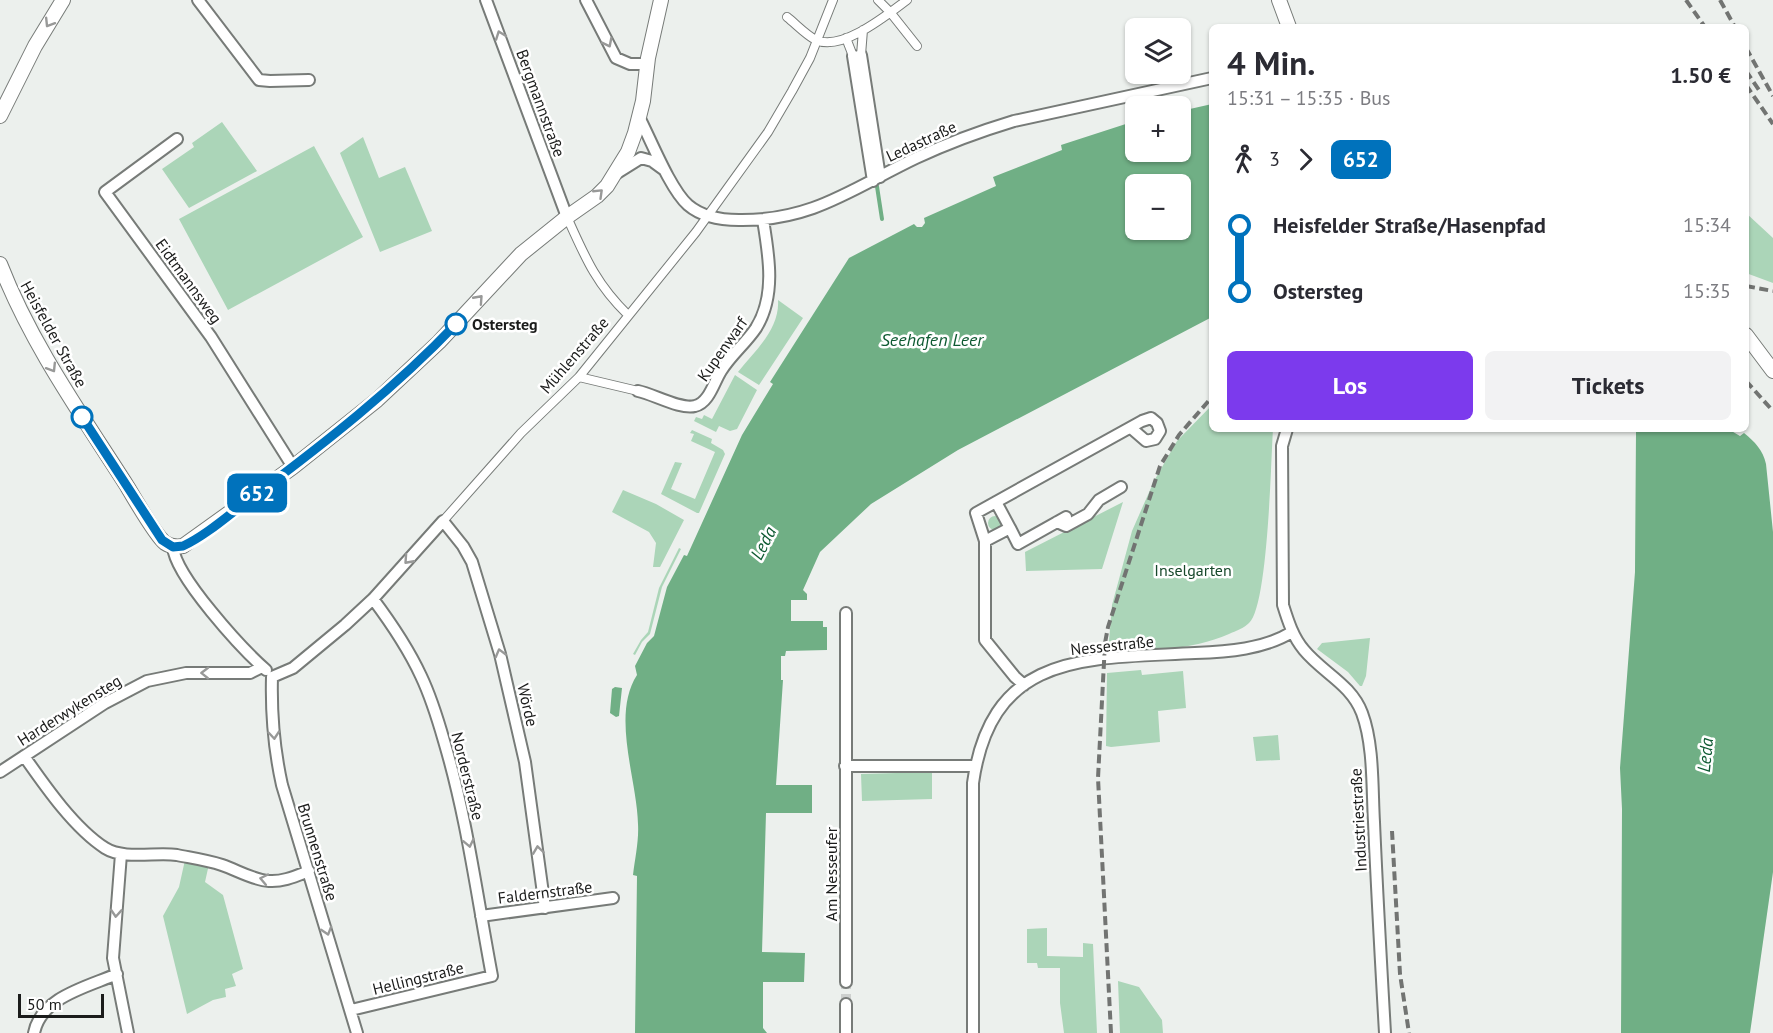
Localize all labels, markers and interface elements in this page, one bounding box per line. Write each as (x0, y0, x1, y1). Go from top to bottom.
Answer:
one-way arrow (45, 16, 56, 27)
map controls (1125, 18, 1191, 240)
button: layers (1125, 18, 1191, 84)
one-way arrow (494, 30, 507, 41)
one-way arrow (601, 37, 612, 48)
text: 4 Min. (1227, 41, 1315, 84)
street label: Bergmannstraße (512, 46, 570, 160)
text: 1.50 € (1670, 61, 1731, 89)
text: 15:31 – 15:35 · Bus (1227, 85, 1391, 111)
button: + (1125, 96, 1191, 162)
street label: Ledastraße (883, 116, 959, 166)
icon: walk (1227, 143, 1260, 176)
icon: forward (1289, 143, 1322, 176)
text: 3 (1269, 146, 1280, 172)
text: 652 (1343, 146, 1379, 173)
button: − (1125, 174, 1191, 240)
one-way arrow (593, 189, 603, 200)
text: Heisfelder Straße/Hasenpfad (1273, 211, 1546, 239)
text: 15:34 (1683, 212, 1731, 238)
street label: Eidtmannsweg (151, 235, 227, 327)
street label: Heisfelder Straße (16, 277, 92, 391)
text: Ostersteg (1273, 277, 1363, 305)
text: 15:35 (1683, 278, 1731, 304)
one-way arrow (472, 295, 483, 306)
street label: Kupenwarf (693, 312, 752, 385)
marker: Ostersteg (445, 313, 467, 335)
street label: Mühlenstraße (535, 313, 613, 397)
place label: Ostersteg (472, 314, 538, 334)
water label: Seehafen Leer (881, 328, 984, 351)
button: Los (1227, 351, 1473, 420)
button: Tickets (1485, 351, 1731, 420)
one-way arrow (44, 362, 56, 372)
unlabelled marker (71, 406, 93, 428)
line badge: 652 (222, 474, 292, 512)
text: 652 (239, 480, 275, 507)
water label: Leda (745, 522, 781, 564)
one-way arrow (404, 553, 415, 563)
park label: Inselgarten (1154, 560, 1232, 580)
street label: Nessestraße (1069, 631, 1155, 659)
one-way arrow (495, 649, 507, 659)
one-way arrow (201, 667, 210, 679)
street label: Harderwykensteg (13, 670, 125, 750)
street label: Wörde (513, 682, 543, 728)
one-way arrow (267, 730, 280, 739)
street label: Norderstraße (447, 730, 489, 822)
water label: Leda (1692, 736, 1718, 773)
street label: Industriestraße (1345, 768, 1371, 872)
street label: Brunnenstraße (294, 801, 342, 903)
street label: Am Nesseufer (821, 826, 841, 921)
one-way arrow (462, 838, 475, 848)
one-way arrow (533, 846, 545, 855)
one-way arrow (259, 873, 269, 886)
street label: Faldernstraße (497, 876, 593, 908)
one-way arrow (110, 908, 123, 917)
one-way arrow (320, 925, 332, 936)
street label: Hellingstraße (370, 957, 466, 999)
scale bar (18, 991, 104, 1018)
text: 50 m (27, 994, 62, 1014)

